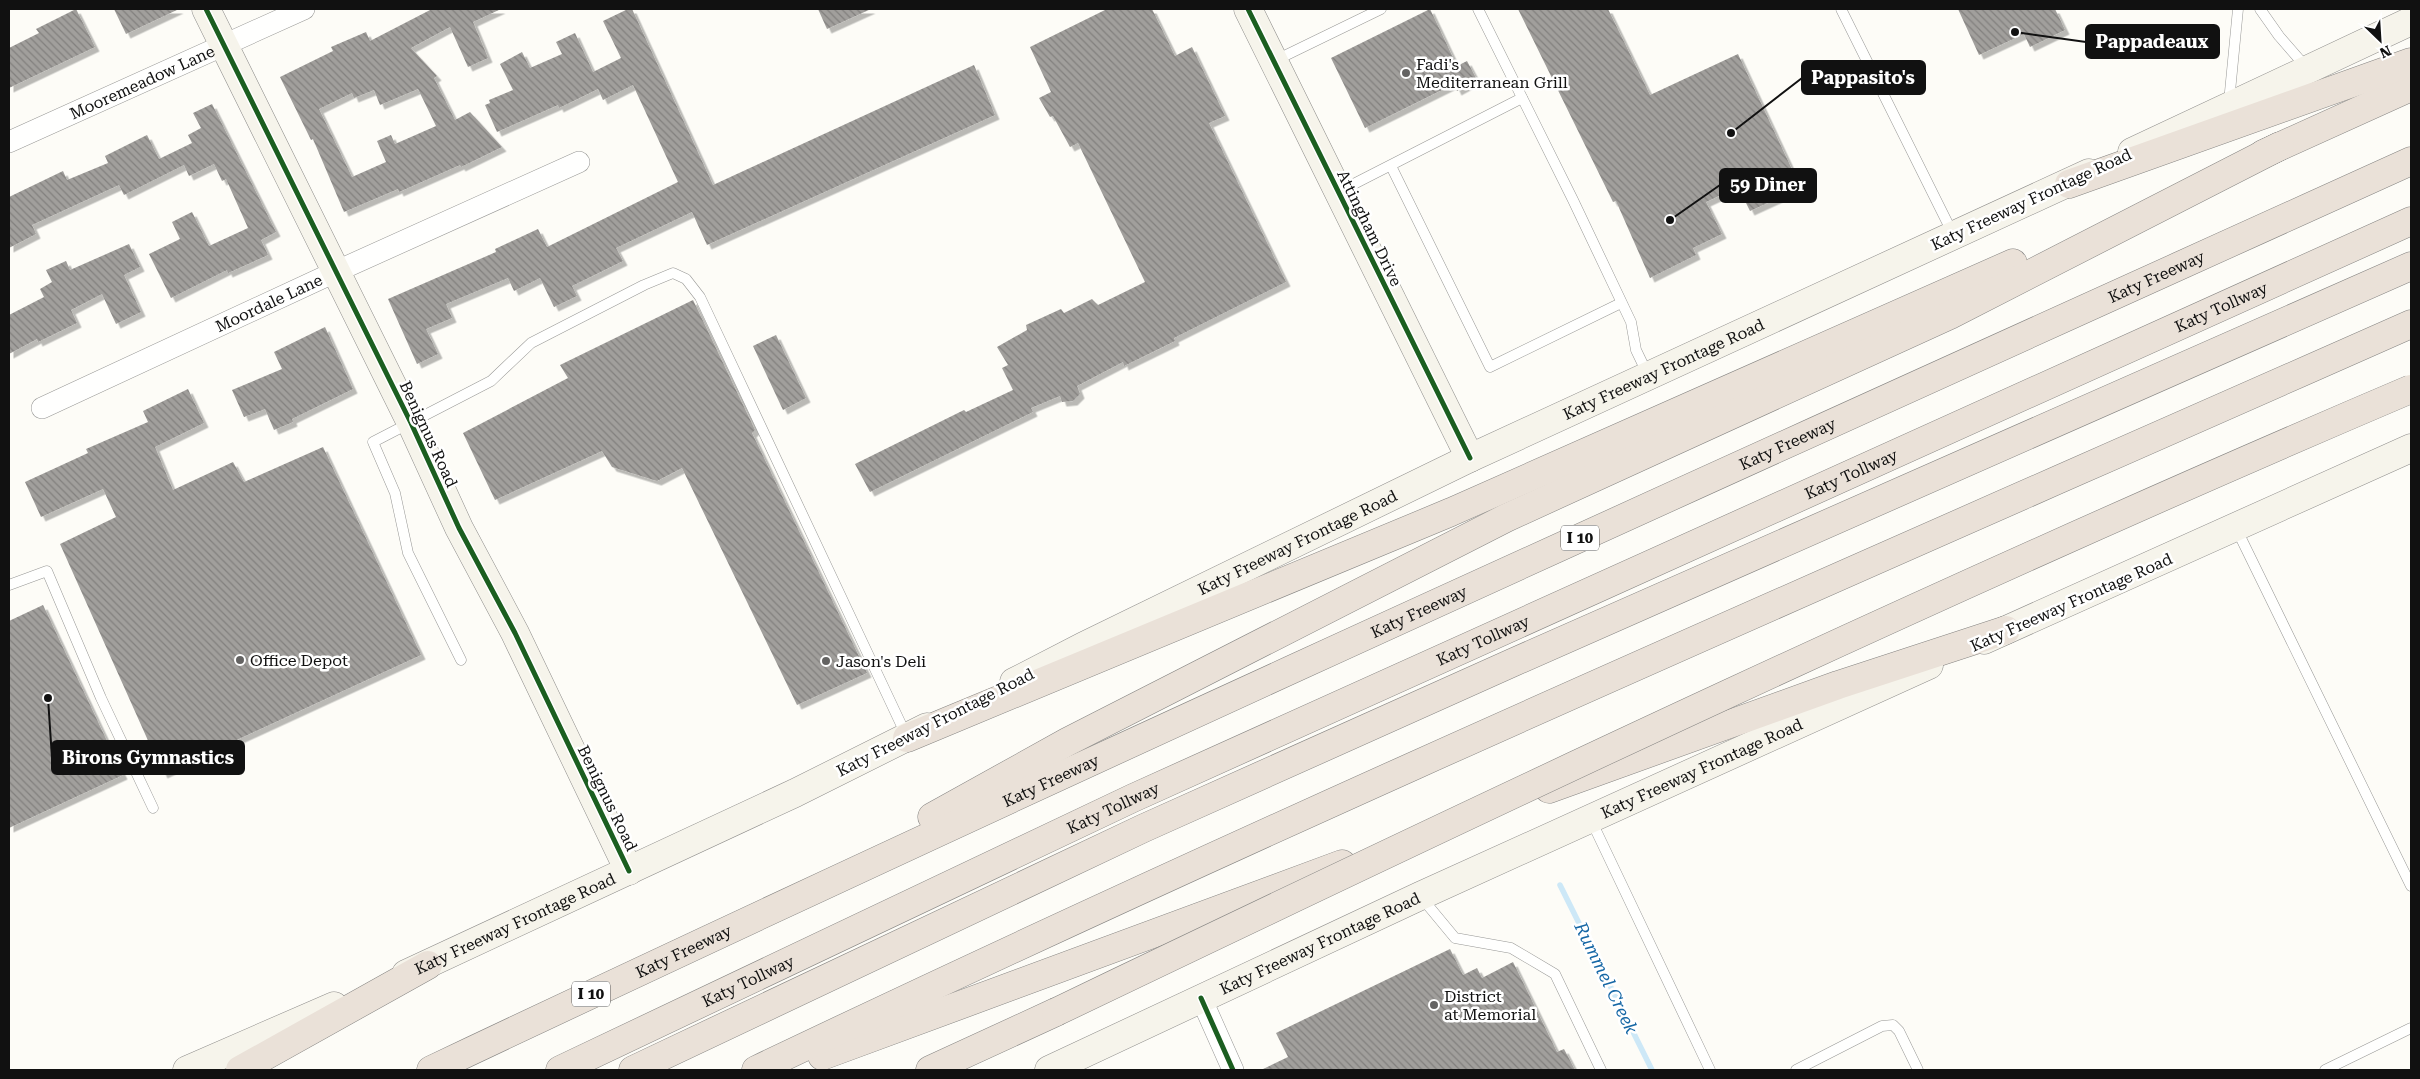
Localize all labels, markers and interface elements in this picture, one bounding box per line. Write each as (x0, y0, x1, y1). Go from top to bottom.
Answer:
north arrow (2355, 15, 2405, 65)
callout: Pappadeaux (2086, 25, 2219, 58)
text: Pappadeaux (2096, 31, 2209, 52)
street label: Mooremeadow Lane (67, 41, 218, 123)
text: N (2377, 42, 2394, 61)
place label: Fadi's Mediterranean Grill (1416, 55, 1568, 92)
callout: Pappasito's (1802, 61, 1925, 94)
marker: Fadi's Mediterranean Grill (1400, 67, 1412, 79)
text: Pappasito's (1811, 67, 1915, 88)
street label: Katy Freeway Frontage Road (1928, 145, 2134, 254)
street label: Attingham Drive (1333, 167, 1406, 290)
callout: 59 Diner (1720, 169, 1816, 202)
text: 59 Diner (1730, 174, 1806, 195)
street label: Katy Freeway (2105, 247, 2208, 307)
street label: Moordale Lane (212, 270, 326, 336)
street label: Katy Tollway (2172, 278, 2271, 336)
street label: Katy Freeway Frontage Road (1560, 315, 1767, 424)
street label: Benignus Road (396, 378, 461, 490)
street label: Katy Freeway (1736, 414, 1839, 474)
street label: Katy Tollway (1802, 445, 1901, 504)
street label: Katy Freeway Frontage Road (1195, 486, 1400, 599)
road number: I 10 (1561, 526, 1599, 550)
street label: Katy Freeway Frontage Road (1967, 549, 2175, 656)
street label: Katy Freeway (1368, 581, 1471, 642)
street label: Katy Tollway (1434, 611, 1533, 670)
place label: Office Depot (250, 651, 348, 670)
place label: Jason's Deli (836, 652, 926, 671)
marker: Office Depot (234, 654, 246, 666)
marker: Jason's Deli (820, 655, 832, 667)
street label: Katy Freeway Frontage Road (833, 664, 1037, 781)
street label: Katy Freeway Frontage Road (1598, 715, 1806, 823)
callout: Birons Gymnastics (52, 741, 244, 774)
street label: Benignus Road (574, 742, 641, 854)
text: Birons Gymnastics (62, 747, 234, 768)
street label: Katy Freeway (1000, 750, 1102, 811)
street label: Katy Tollway (1064, 778, 1163, 838)
street label: Katy Freeway Frontage Road (412, 869, 618, 979)
street label: Katy Freeway Frontage Road (1217, 888, 1423, 999)
water label: Rummel Creek (1570, 918, 1643, 1037)
street label: Katy Freeway (633, 921, 735, 982)
street label: Katy Tollway (699, 951, 798, 1011)
road number: I 10 (572, 982, 610, 1006)
place label: District at Memorial (1444, 987, 1536, 1024)
marker: District at Memorial (1428, 999, 1440, 1011)

